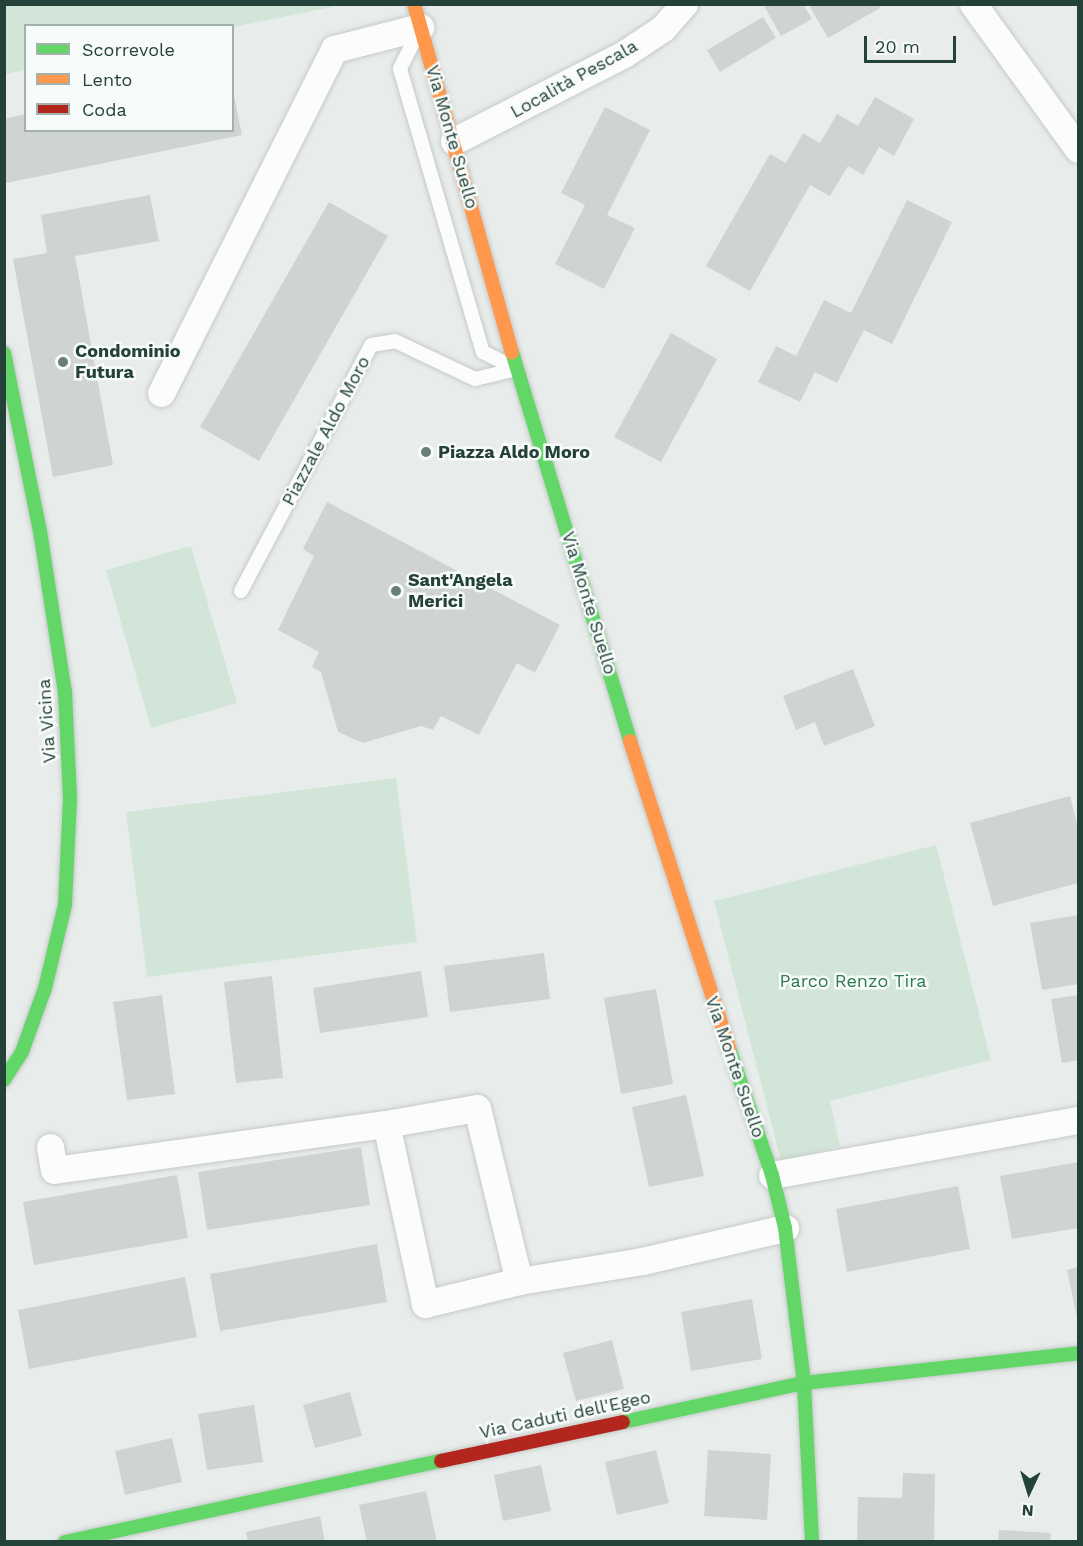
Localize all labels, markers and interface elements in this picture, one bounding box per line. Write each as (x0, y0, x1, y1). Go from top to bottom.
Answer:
legend (24, 24, 234, 132)
scale bar (867, 24, 958, 62)
street label: Località Pescala (506, 35, 642, 123)
text: 20 m (875, 36, 920, 57)
text: Scorrevole (82, 39, 175, 60)
street label: Via Monte Suello (421, 63, 483, 211)
text: Lento (82, 69, 132, 90)
text: Coda (82, 99, 127, 120)
place label: Condominio Futura (75, 341, 181, 384)
street label: Piazzale Aldo Moro (277, 352, 375, 510)
marker: Condominio Futura (56, 355, 70, 369)
place label: Piazza Aldo Moro (438, 441, 591, 463)
marker: Piazza Aldo Moro (419, 445, 433, 459)
street label: Via Monte Suello (557, 529, 621, 677)
place label: Sant'Angela Merici (408, 570, 513, 612)
marker: Sant'Angela Merici (389, 584, 403, 598)
street label: Via Vicina (33, 678, 61, 764)
park label: Parco Renzo Tira (779, 970, 927, 992)
street label: Via Monte Suello (701, 993, 769, 1141)
street label: Via Caduti dell'Egeo (477, 1386, 653, 1444)
north arrow (999, 1462, 1059, 1522)
text: N (1021, 1501, 1034, 1520)

